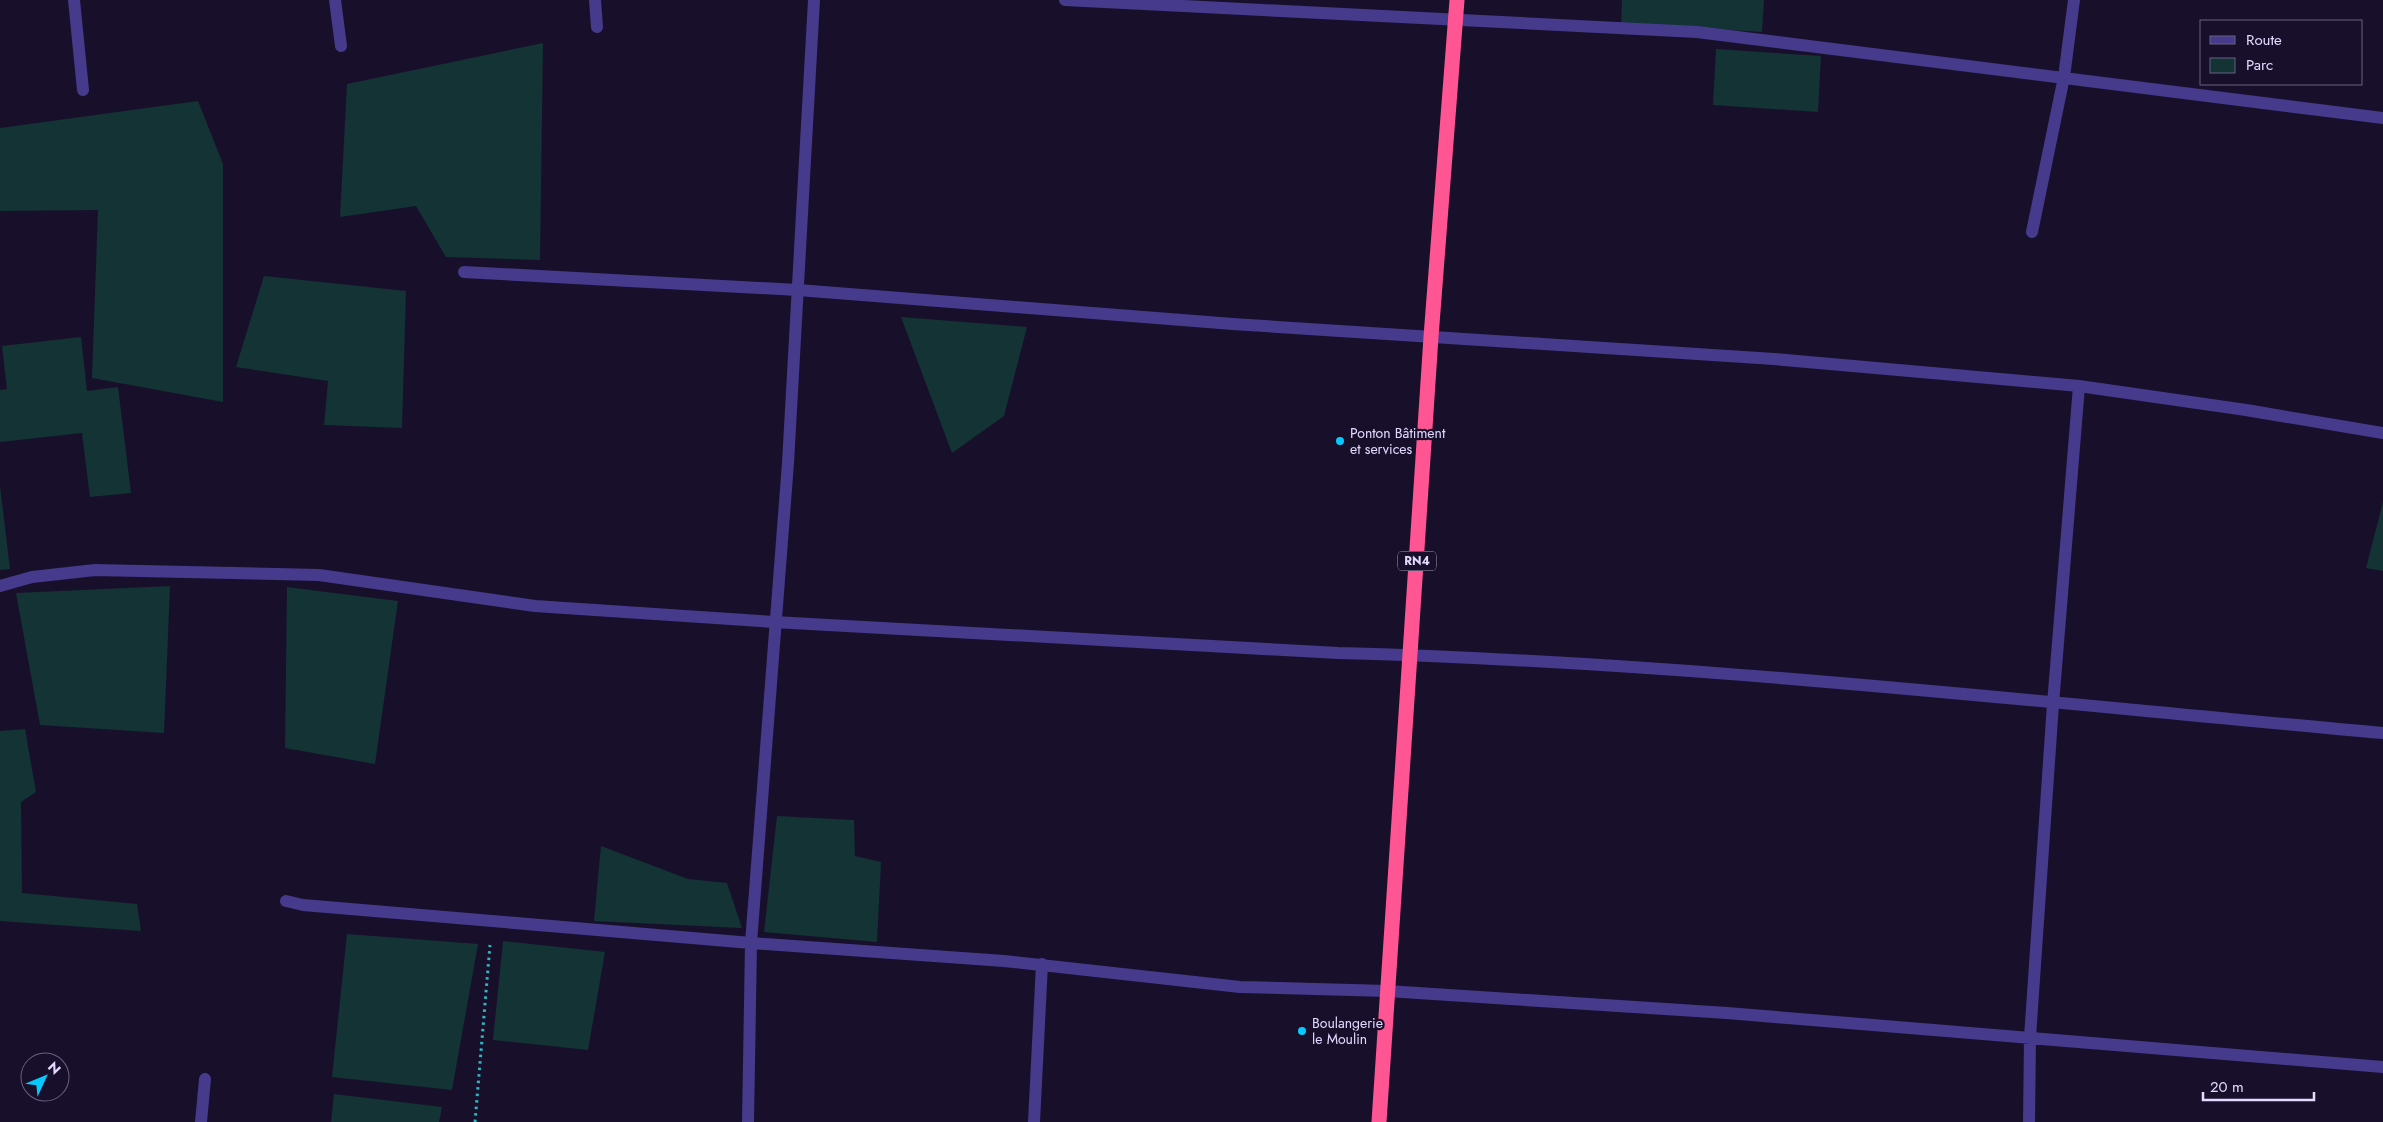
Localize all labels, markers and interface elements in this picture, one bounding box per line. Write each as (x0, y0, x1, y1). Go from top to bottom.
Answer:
legend (2200, 20, 2363, 85)
text: Route (2246, 29, 2282, 51)
text: Parc (2246, 54, 2273, 76)
place label: Ponton Bâtiment et services (1350, 423, 1446, 459)
marker: Ponton Bâtiment et services (1334, 435, 1346, 447)
road number: RN4 (1398, 552, 1436, 570)
place label: Boulangerie le Moulin (1312, 1013, 1383, 1049)
marker: Boulangerie le Moulin (1296, 1025, 1308, 1037)
north arrow (20, 1052, 70, 1102)
text: N (43, 1057, 65, 1079)
scale bar (2203, 1070, 2314, 1102)
text: 20 m (2210, 1076, 2244, 1098)

